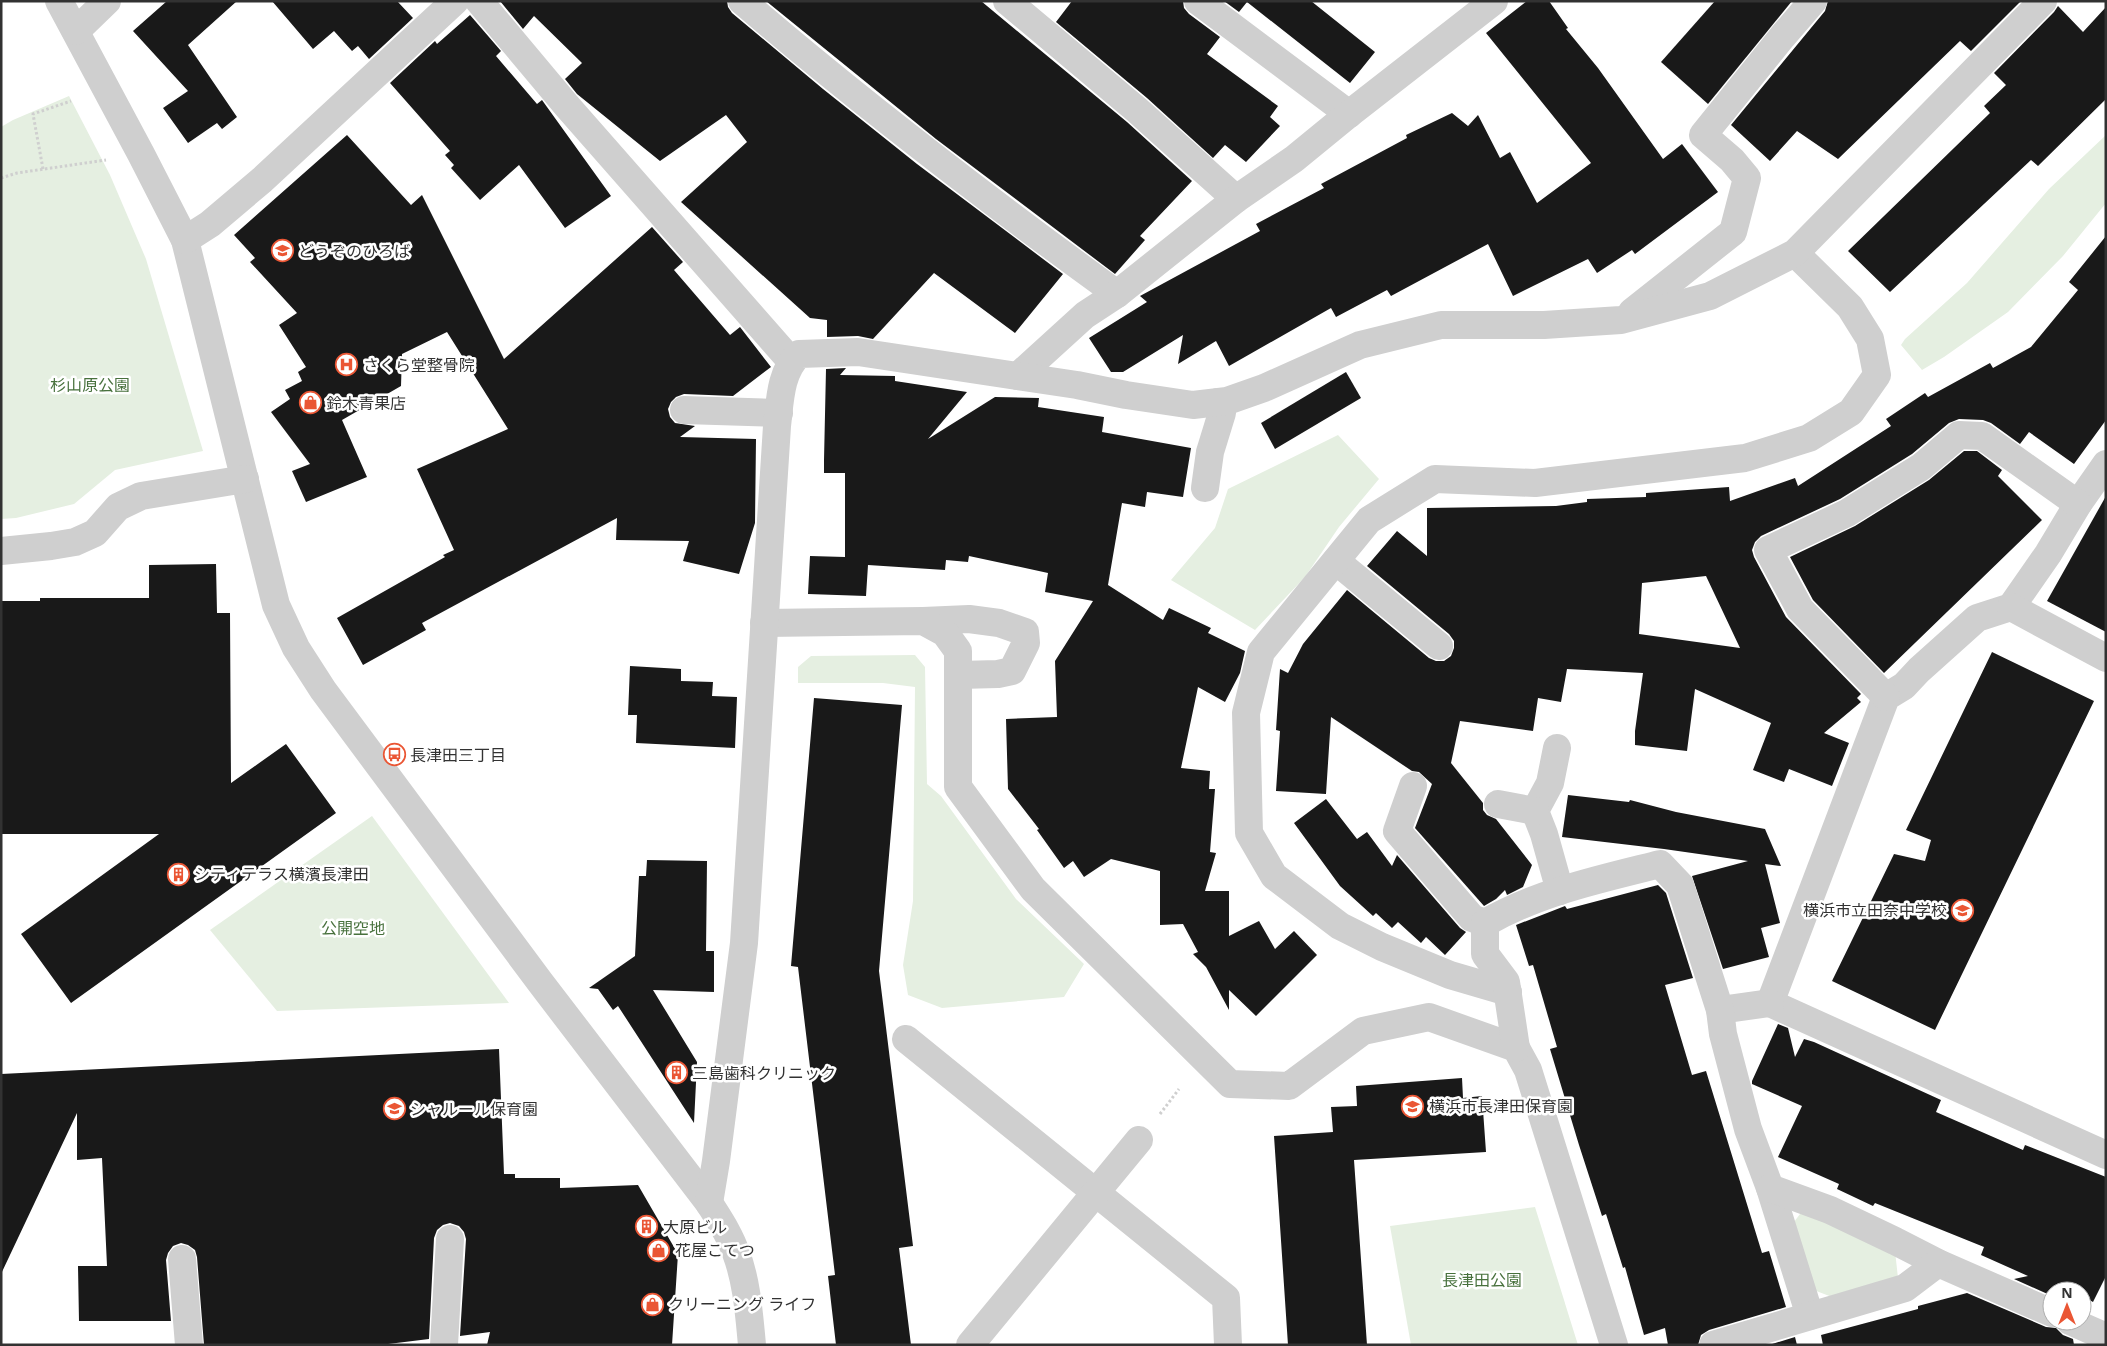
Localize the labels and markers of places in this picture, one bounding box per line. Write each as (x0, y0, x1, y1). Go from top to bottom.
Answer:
school or university icon: どうぞのひろば (270, 239, 294, 263)
place label: どうぞのひろば (298, 240, 410, 262)
hospital icon: さくら堂整骨院 (335, 353, 359, 377)
place label: さくら堂整骨院 (363, 354, 475, 376)
shop icon: 鈴木青果店 (298, 391, 322, 415)
place label: 鈴木青果店 (326, 392, 406, 414)
bus stop icon: 長津田三丁目 (382, 743, 406, 767)
place label: 長津田三丁目 (410, 744, 506, 766)
building icon: シティテラス横濱長津田 (166, 862, 190, 886)
place label: シティテラス横濱長津田 (194, 863, 369, 885)
school or university icon: 横浜市立田奈中学校 (1951, 898, 1975, 922)
place label: 横浜市立田奈中学校 (1803, 899, 1947, 921)
building icon: 三島歯科クリニック (664, 1061, 688, 1085)
place label: 三島歯科クリニック (692, 1062, 836, 1084)
school or university icon: 横浜市長津田保育園 (1401, 1094, 1425, 1118)
place label: 横浜市長津田保育園 (1429, 1095, 1573, 1117)
school or university icon: シャルール保育園 (382, 1097, 406, 1121)
place label: シャルール保育園 (410, 1098, 538, 1120)
building icon: 大原ビル (635, 1215, 659, 1239)
place label: 大原ビル (663, 1216, 727, 1238)
shop icon: 花屋こてつ (647, 1238, 671, 1262)
place label: 花屋こてつ (675, 1239, 755, 1261)
shop icon: クリーニング ライフ (640, 1292, 664, 1316)
place label: クリーニング ライフ (668, 1293, 816, 1315)

